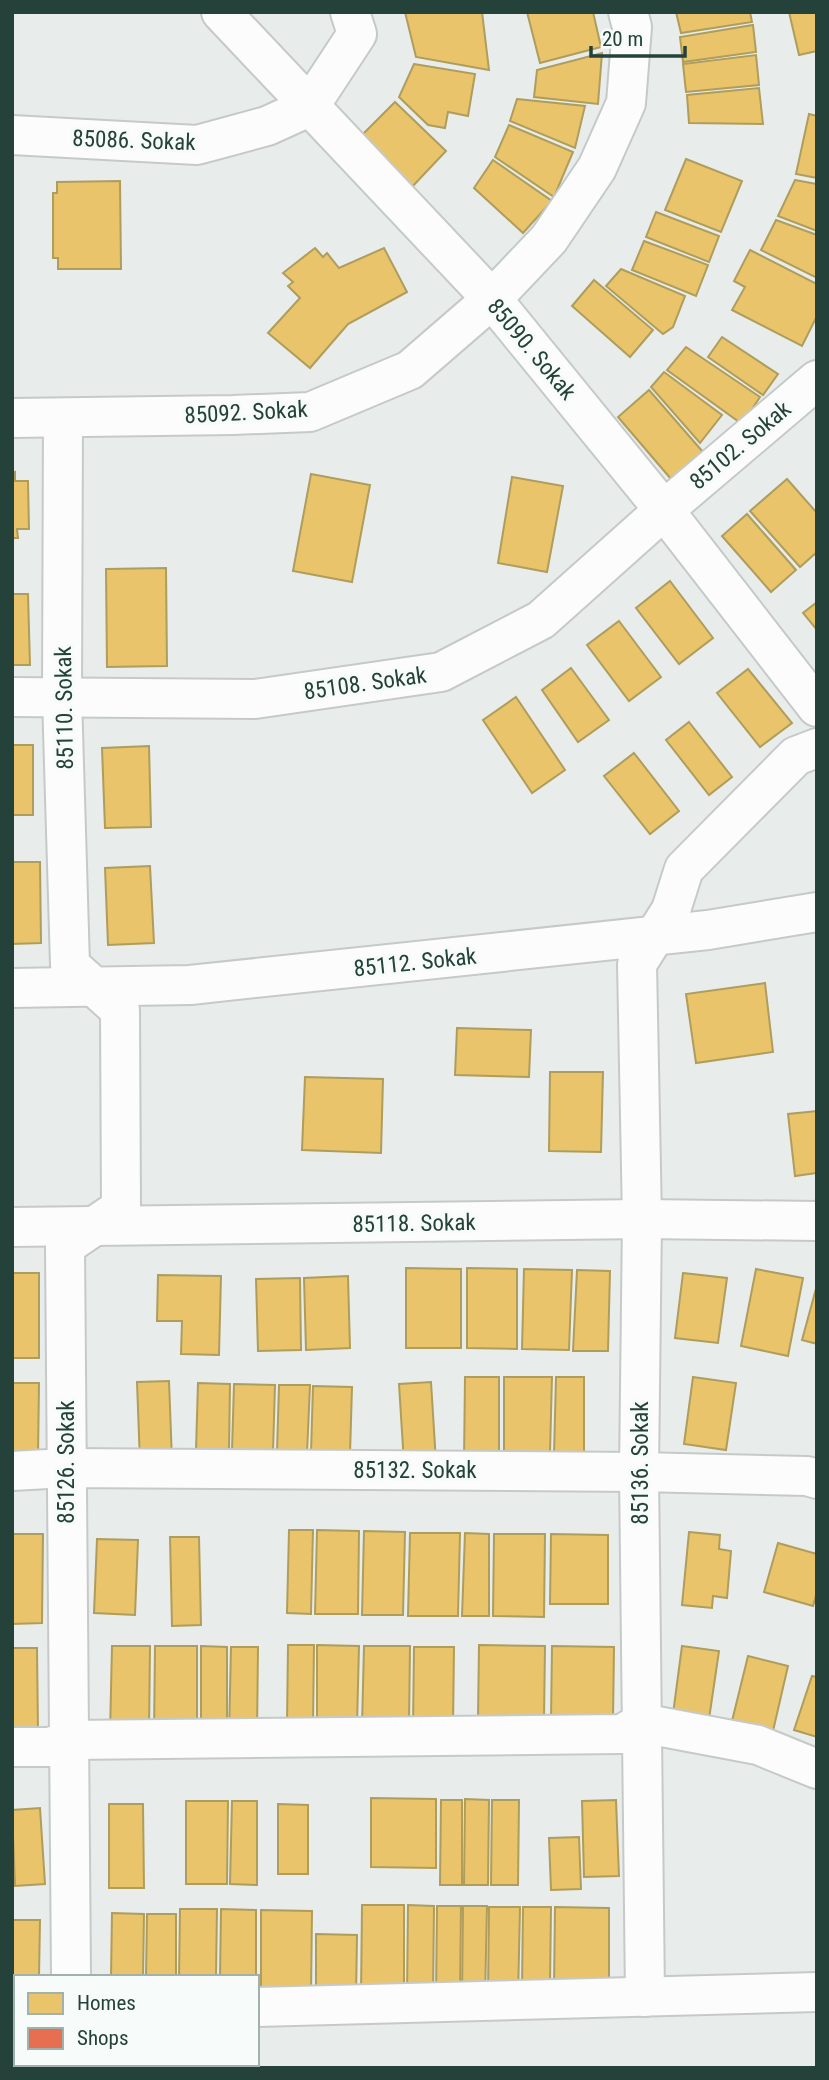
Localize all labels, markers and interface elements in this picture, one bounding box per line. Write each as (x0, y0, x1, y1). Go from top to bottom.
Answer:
scale bar (591, 14, 686, 58)
text: 20 m (602, 27, 643, 51)
street label: 85086. Sokak (72, 125, 197, 156)
street label: 85090. Sokak (482, 293, 582, 406)
street label: 85102. Sokak (684, 395, 797, 495)
street label: 85092. Sokak (184, 396, 309, 429)
street label: 85110. Sokak (50, 645, 79, 770)
street label: 85108. Sokak (302, 661, 429, 705)
street label: 85112. Sokak (352, 943, 478, 982)
street label: 85118. Sokak (352, 1209, 477, 1238)
street label: 85126. Sokak (53, 1400, 80, 1524)
street label: 85136. Sokak (627, 1401, 654, 1525)
street label: 85132. Sokak (353, 1457, 477, 1484)
legend (14, 1975, 259, 2066)
text: Homes (77, 1991, 136, 2015)
text: Shops (77, 2026, 129, 2050)

